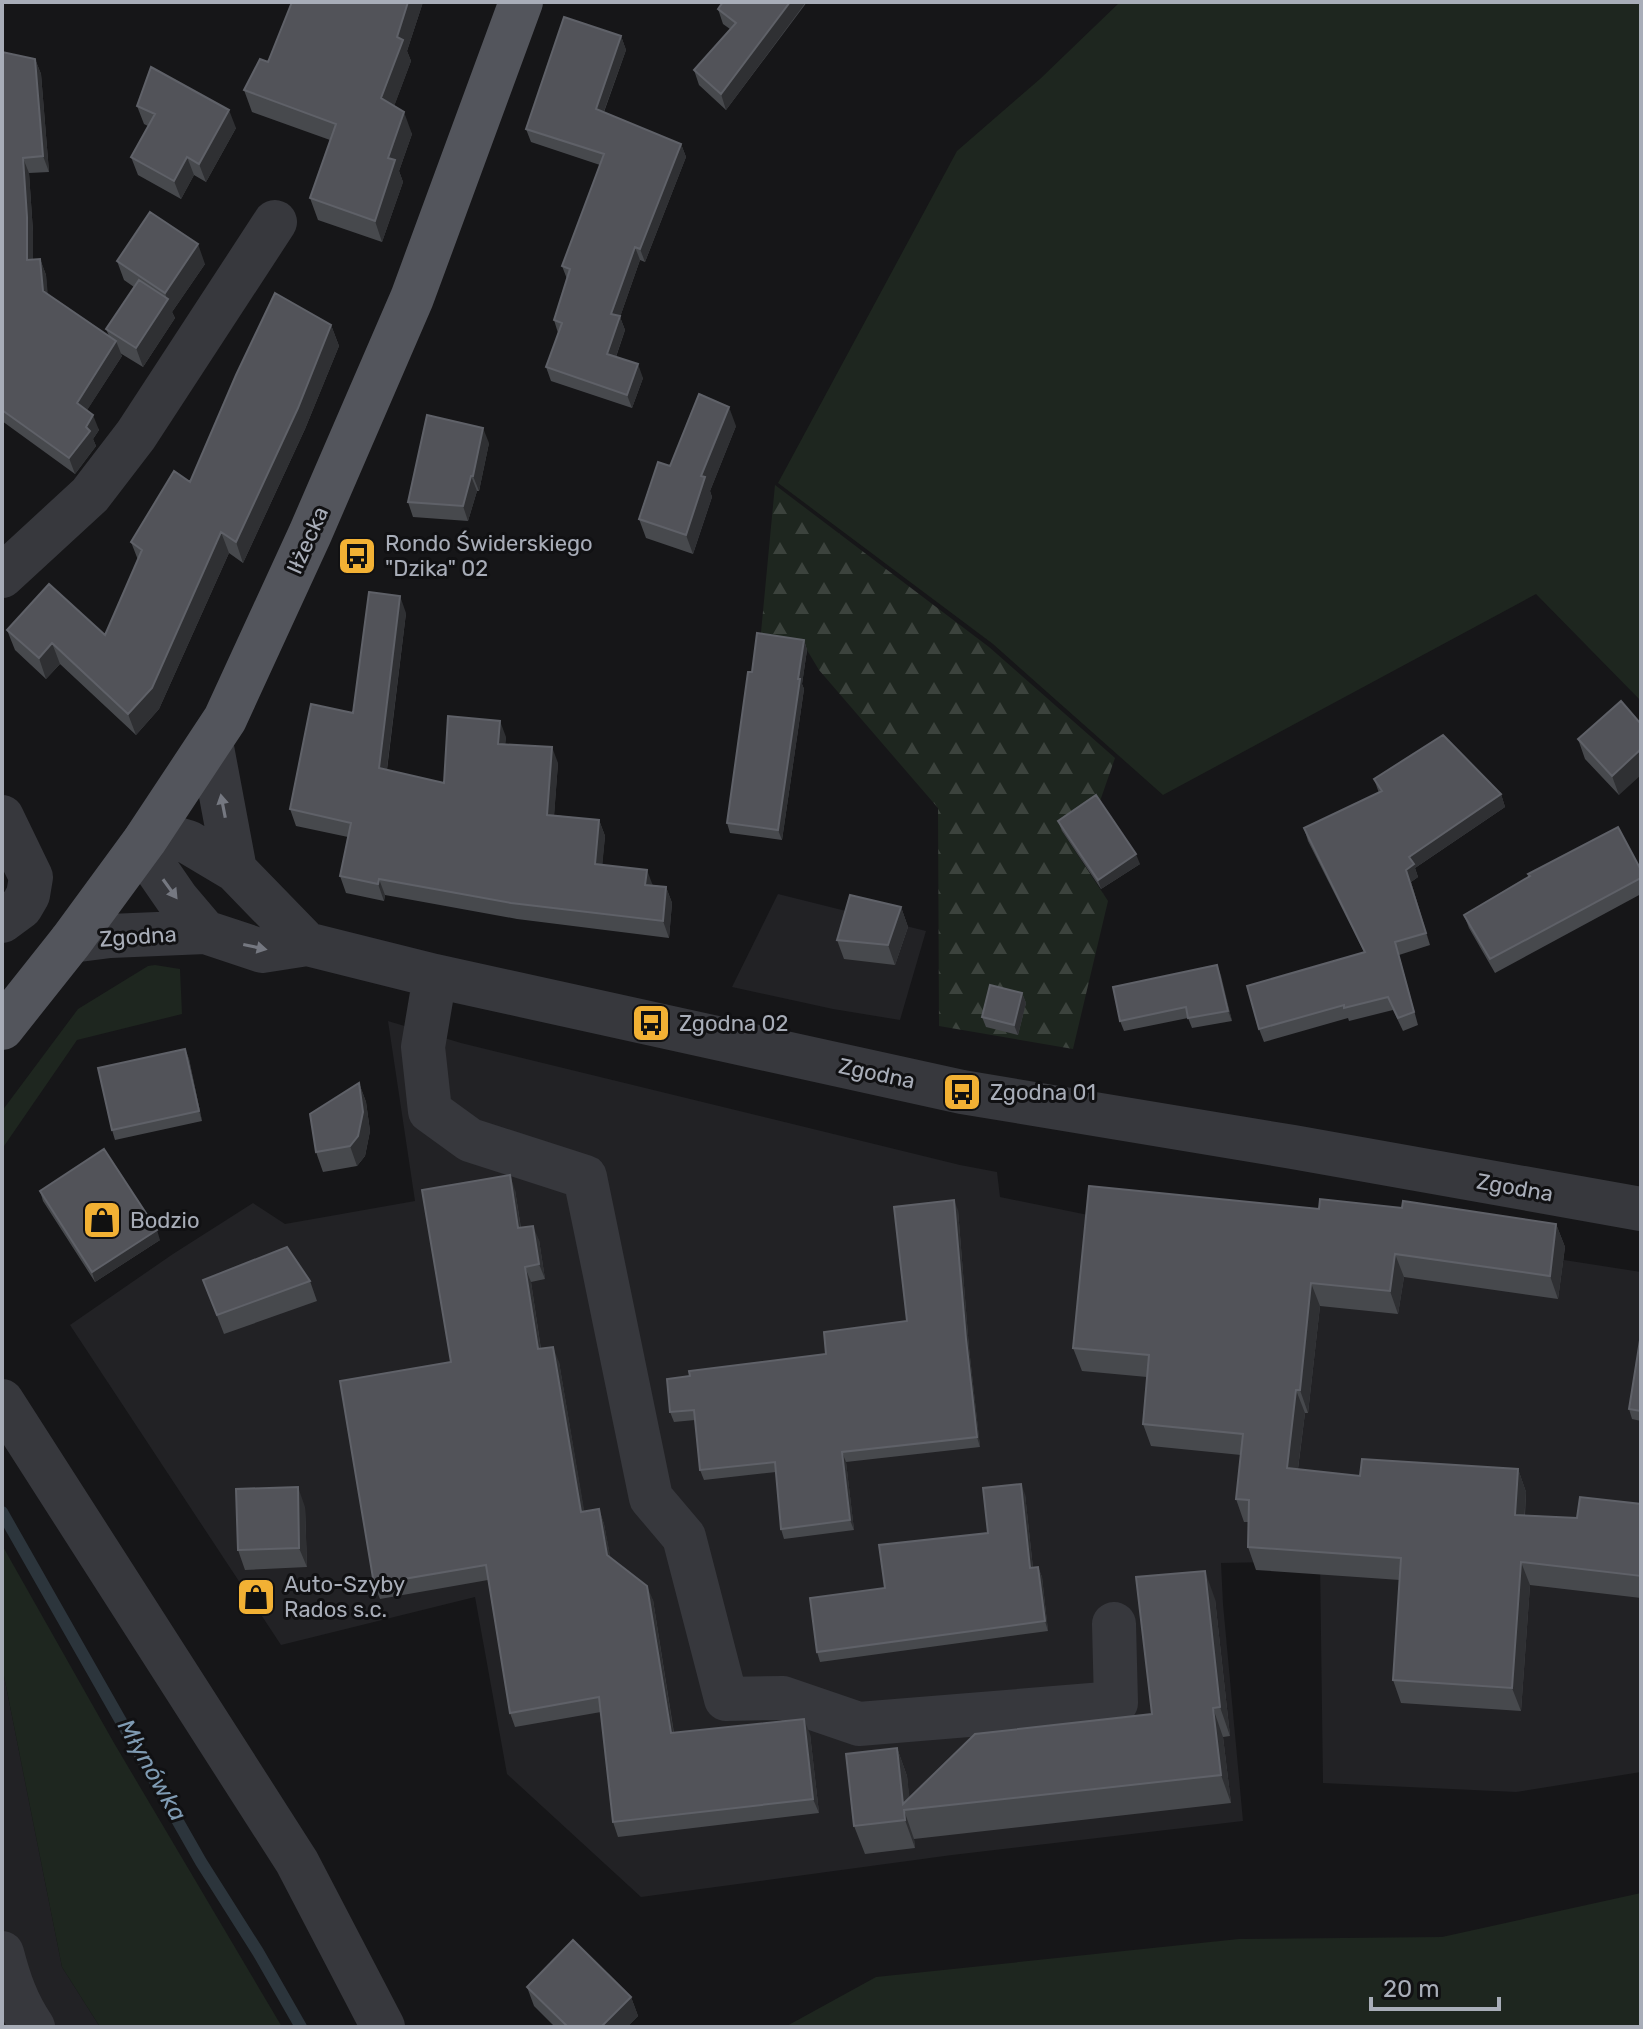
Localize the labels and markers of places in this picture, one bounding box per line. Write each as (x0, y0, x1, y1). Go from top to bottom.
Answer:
place label: Rondo Świderskiego "Dzika" 02 (385, 530, 593, 582)
bus stop icon: Rondo Świderskiego "Dzika" 02 (336, 535, 378, 577)
bus stop icon: Zgodna 02 (630, 1002, 672, 1044)
place label: Zgodna 02 (679, 1010, 788, 1037)
bus stop icon: Zgodna 01 (941, 1071, 983, 1113)
place label: Zgodna 01 (990, 1079, 1096, 1106)
shop icon: Bodzio (81, 1199, 123, 1241)
place label: Bodzio (130, 1207, 200, 1234)
place label: Auto-Szyby Rados s.c. (284, 1571, 405, 1623)
shop icon: Auto-Szyby Rados s.c. (235, 1576, 277, 1618)

